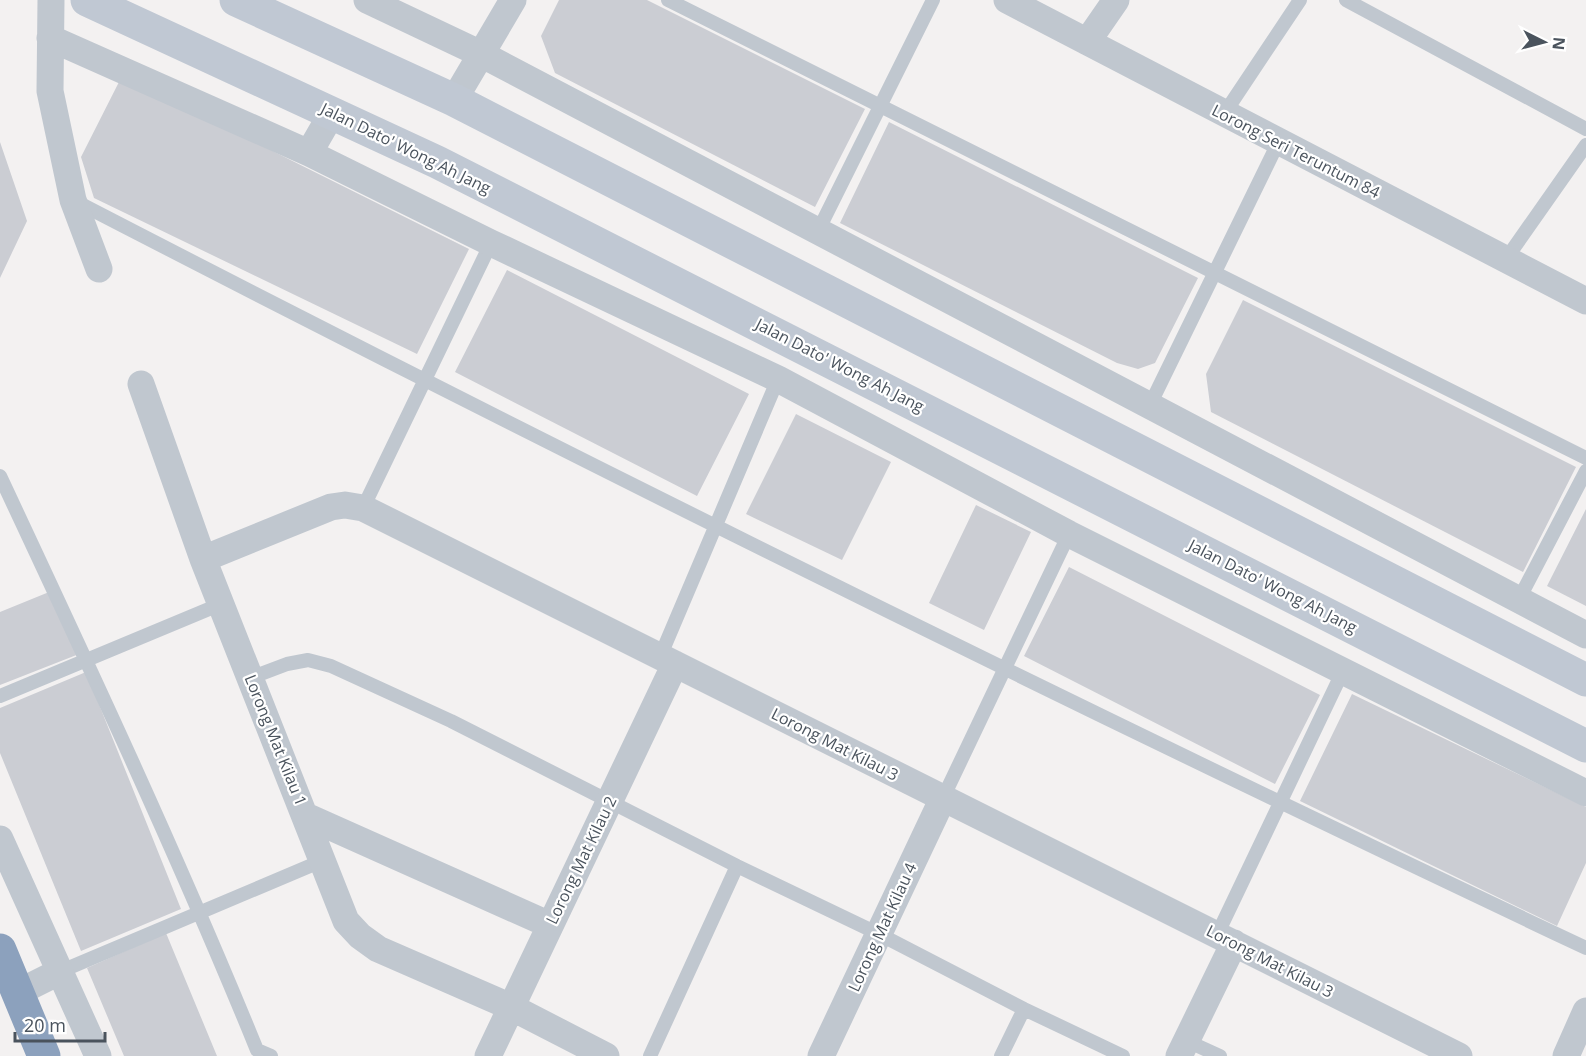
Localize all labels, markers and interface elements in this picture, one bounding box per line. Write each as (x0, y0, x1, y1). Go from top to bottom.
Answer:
north arrow (1514, 12, 1574, 72)
text: N (1547, 36, 1571, 51)
street label: Jalan Dato' Wong Ah Jang (316, 96, 495, 199)
street label: Lorong Seri Teruntum 84 (1208, 99, 1384, 203)
street label: Jalan Dato' Wong Ah Jang (750, 312, 928, 417)
street label: Jalan Dato' Wong Ah Jang (1183, 533, 1361, 638)
street label: Lorong Mat Kilau 1 (240, 671, 312, 809)
street label: Lorong Mat Kilau 3 (768, 702, 902, 786)
street label: Lorong Mat Kilau 2 (540, 792, 622, 928)
street label: Lorong Mat Kilau 4 (842, 859, 922, 995)
street label: Lorong Mat Kilau 3 (1203, 919, 1337, 1003)
scale bar (15, 1005, 105, 1043)
text: 20 m (24, 1013, 66, 1037)

